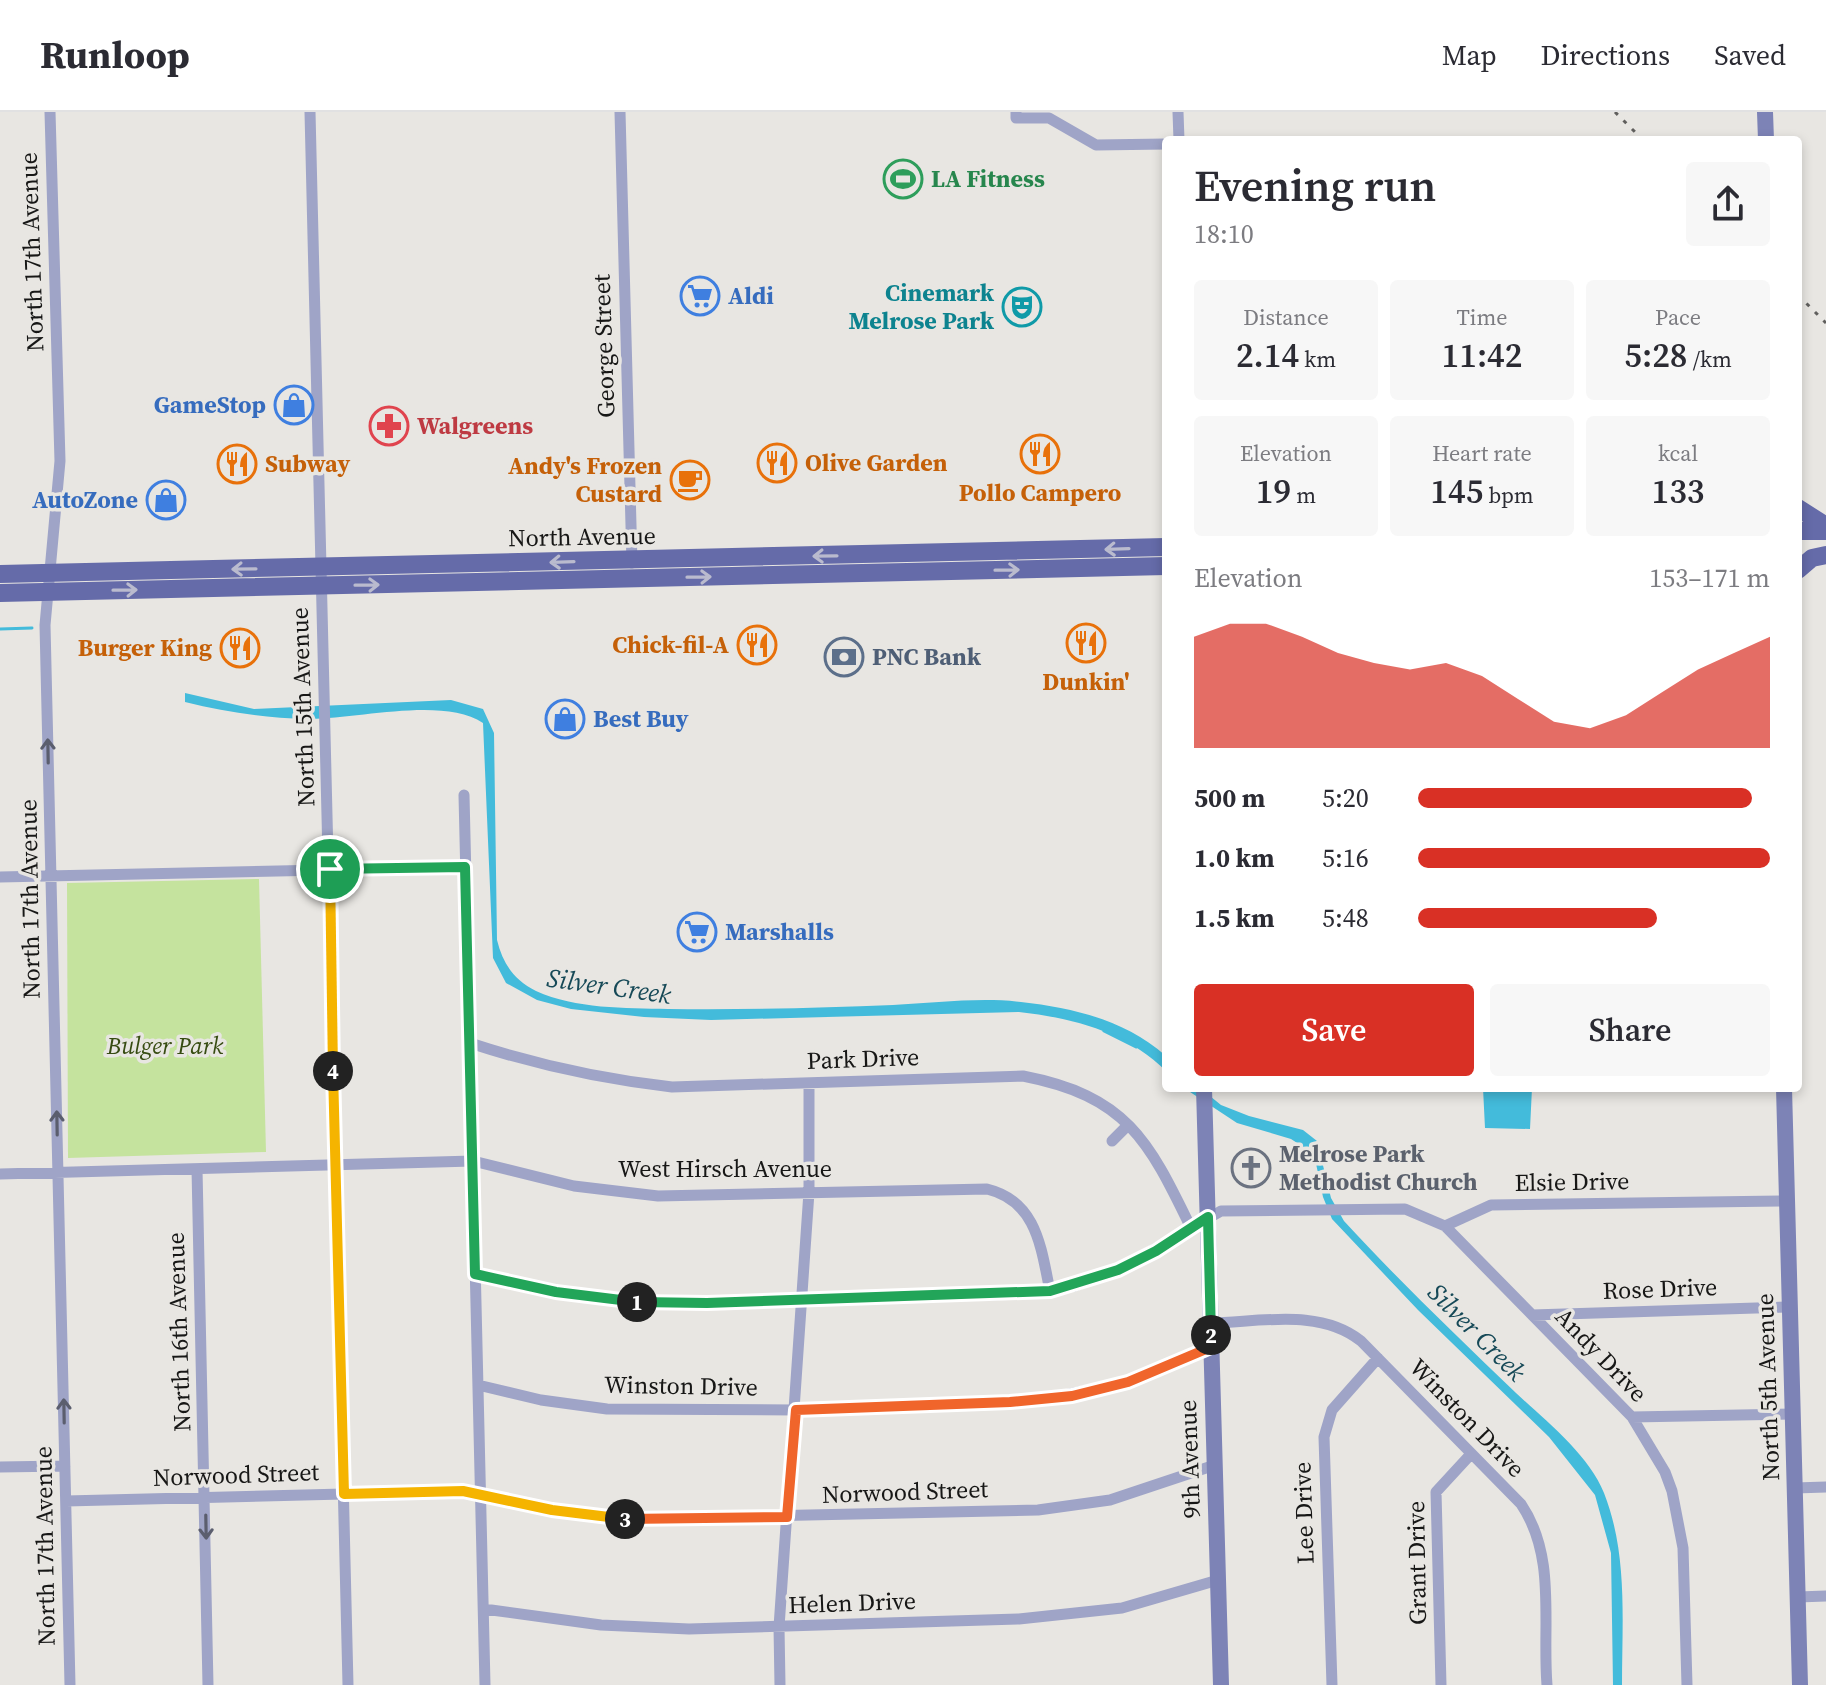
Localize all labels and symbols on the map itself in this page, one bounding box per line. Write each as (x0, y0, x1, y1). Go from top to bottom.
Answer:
street label: North 17th Avenue (12, 152, 51, 352)
sports icon: LA Fitness (882, 158, 924, 200)
place label: LA Fitness (931, 162, 1045, 195)
street label: George Street (584, 273, 622, 418)
supermarket icon: Aldi (679, 275, 721, 317)
place label: Cinemark Melrose Park (848, 276, 995, 337)
place label: Aldi (728, 279, 774, 312)
theatre icon: Cinemark Melrose Park (1001, 286, 1043, 328)
shop icon: GameStop (273, 384, 315, 426)
place label: GameStop (154, 388, 266, 421)
pharmacy icon: Walgreens (368, 405, 410, 447)
place label: Walgreens (417, 409, 533, 442)
restaurant icon: Pollo Campero (1019, 433, 1061, 475)
restaurant icon: Olive Garden (756, 442, 798, 484)
restaurant icon: Subway (216, 443, 258, 485)
place label: Olive Garden (805, 446, 948, 479)
place label: Subway (265, 447, 350, 480)
place label: Andy's Frozen Custard (508, 449, 662, 510)
cafe icon: Andy's Frozen Custard (669, 459, 711, 501)
place label: Pollo Campero (959, 476, 1121, 509)
shop icon: AutoZone (145, 479, 187, 521)
place label: AutoZone (32, 483, 138, 516)
street label: North Avenue (508, 519, 656, 554)
one-way arrow (1104, 541, 1131, 556)
one-way arrow (812, 548, 839, 564)
one-way arrow (549, 554, 576, 569)
one-way arrow (231, 561, 258, 576)
one-way arrow (993, 562, 1020, 578)
one-way arrow (685, 569, 712, 585)
one-way arrow (353, 577, 380, 593)
one-way arrow (111, 582, 138, 597)
street label: North 15th Avenue (283, 607, 322, 807)
restaurant icon: Dunkin' (1065, 622, 1107, 664)
restaurant icon: Chick-fil-A (736, 624, 778, 666)
restaurant icon: Burger King (219, 627, 261, 669)
place label: Chick-fil-A (612, 628, 729, 661)
place label: Burger King (78, 631, 212, 664)
bank icon: PNC Bank (823, 636, 865, 678)
place label: PNC Bank (872, 640, 982, 673)
place label: Dunkin' (1042, 665, 1130, 698)
shop icon: Best Buy (544, 698, 586, 740)
place label: Best Buy (593, 702, 689, 735)
one-way arrow (41, 738, 56, 765)
street label: North 17th Avenue (11, 799, 48, 999)
pin (296, 835, 364, 903)
supermarket icon: Marshalls (676, 911, 718, 953)
place label: Marshalls (725, 915, 834, 948)
water label: Silver Creek (544, 959, 674, 1013)
park label: Bulger Park (106, 1029, 224, 1062)
street label: Park Drive (806, 1040, 920, 1077)
pin: 4 (313, 1051, 353, 1091)
one-way arrow (49, 1110, 65, 1137)
place label: Melrose Park Methodist Church (1279, 1137, 1478, 1198)
church icon: Melrose Park Methodist Church (1230, 1147, 1272, 1189)
street label: West Hirsch Avenue (618, 1152, 832, 1185)
street label: Elsie Drive (1514, 1164, 1630, 1199)
street label: North 16th Avenue (159, 1232, 198, 1432)
street label: Rose Drive (1602, 1270, 1718, 1307)
water label: Silver Creek (1420, 1275, 1535, 1390)
pin: 1 (617, 1282, 657, 1322)
street label: North 5th Avenue (1748, 1293, 1787, 1481)
street label: Andy Drive (1548, 1300, 1655, 1409)
pin: 2 (1191, 1315, 1231, 1355)
street label: Winston Drive (1402, 1351, 1533, 1484)
street label: Winston Drive (604, 1368, 758, 1403)
one-way arrow (56, 1398, 71, 1425)
street label: 9th Avenue (1171, 1399, 1208, 1519)
street label: North 17th Avenue (26, 1446, 63, 1646)
street label: Norwood Street (152, 1455, 320, 1494)
street label: Lee Drive (1285, 1461, 1322, 1565)
street label: Norwood Street (821, 1472, 989, 1511)
pin: 3 (605, 1499, 645, 1539)
street label: Grant Drive (1399, 1501, 1434, 1625)
one-way arrow (198, 1513, 214, 1540)
street label: Helen Drive (788, 1584, 916, 1621)

